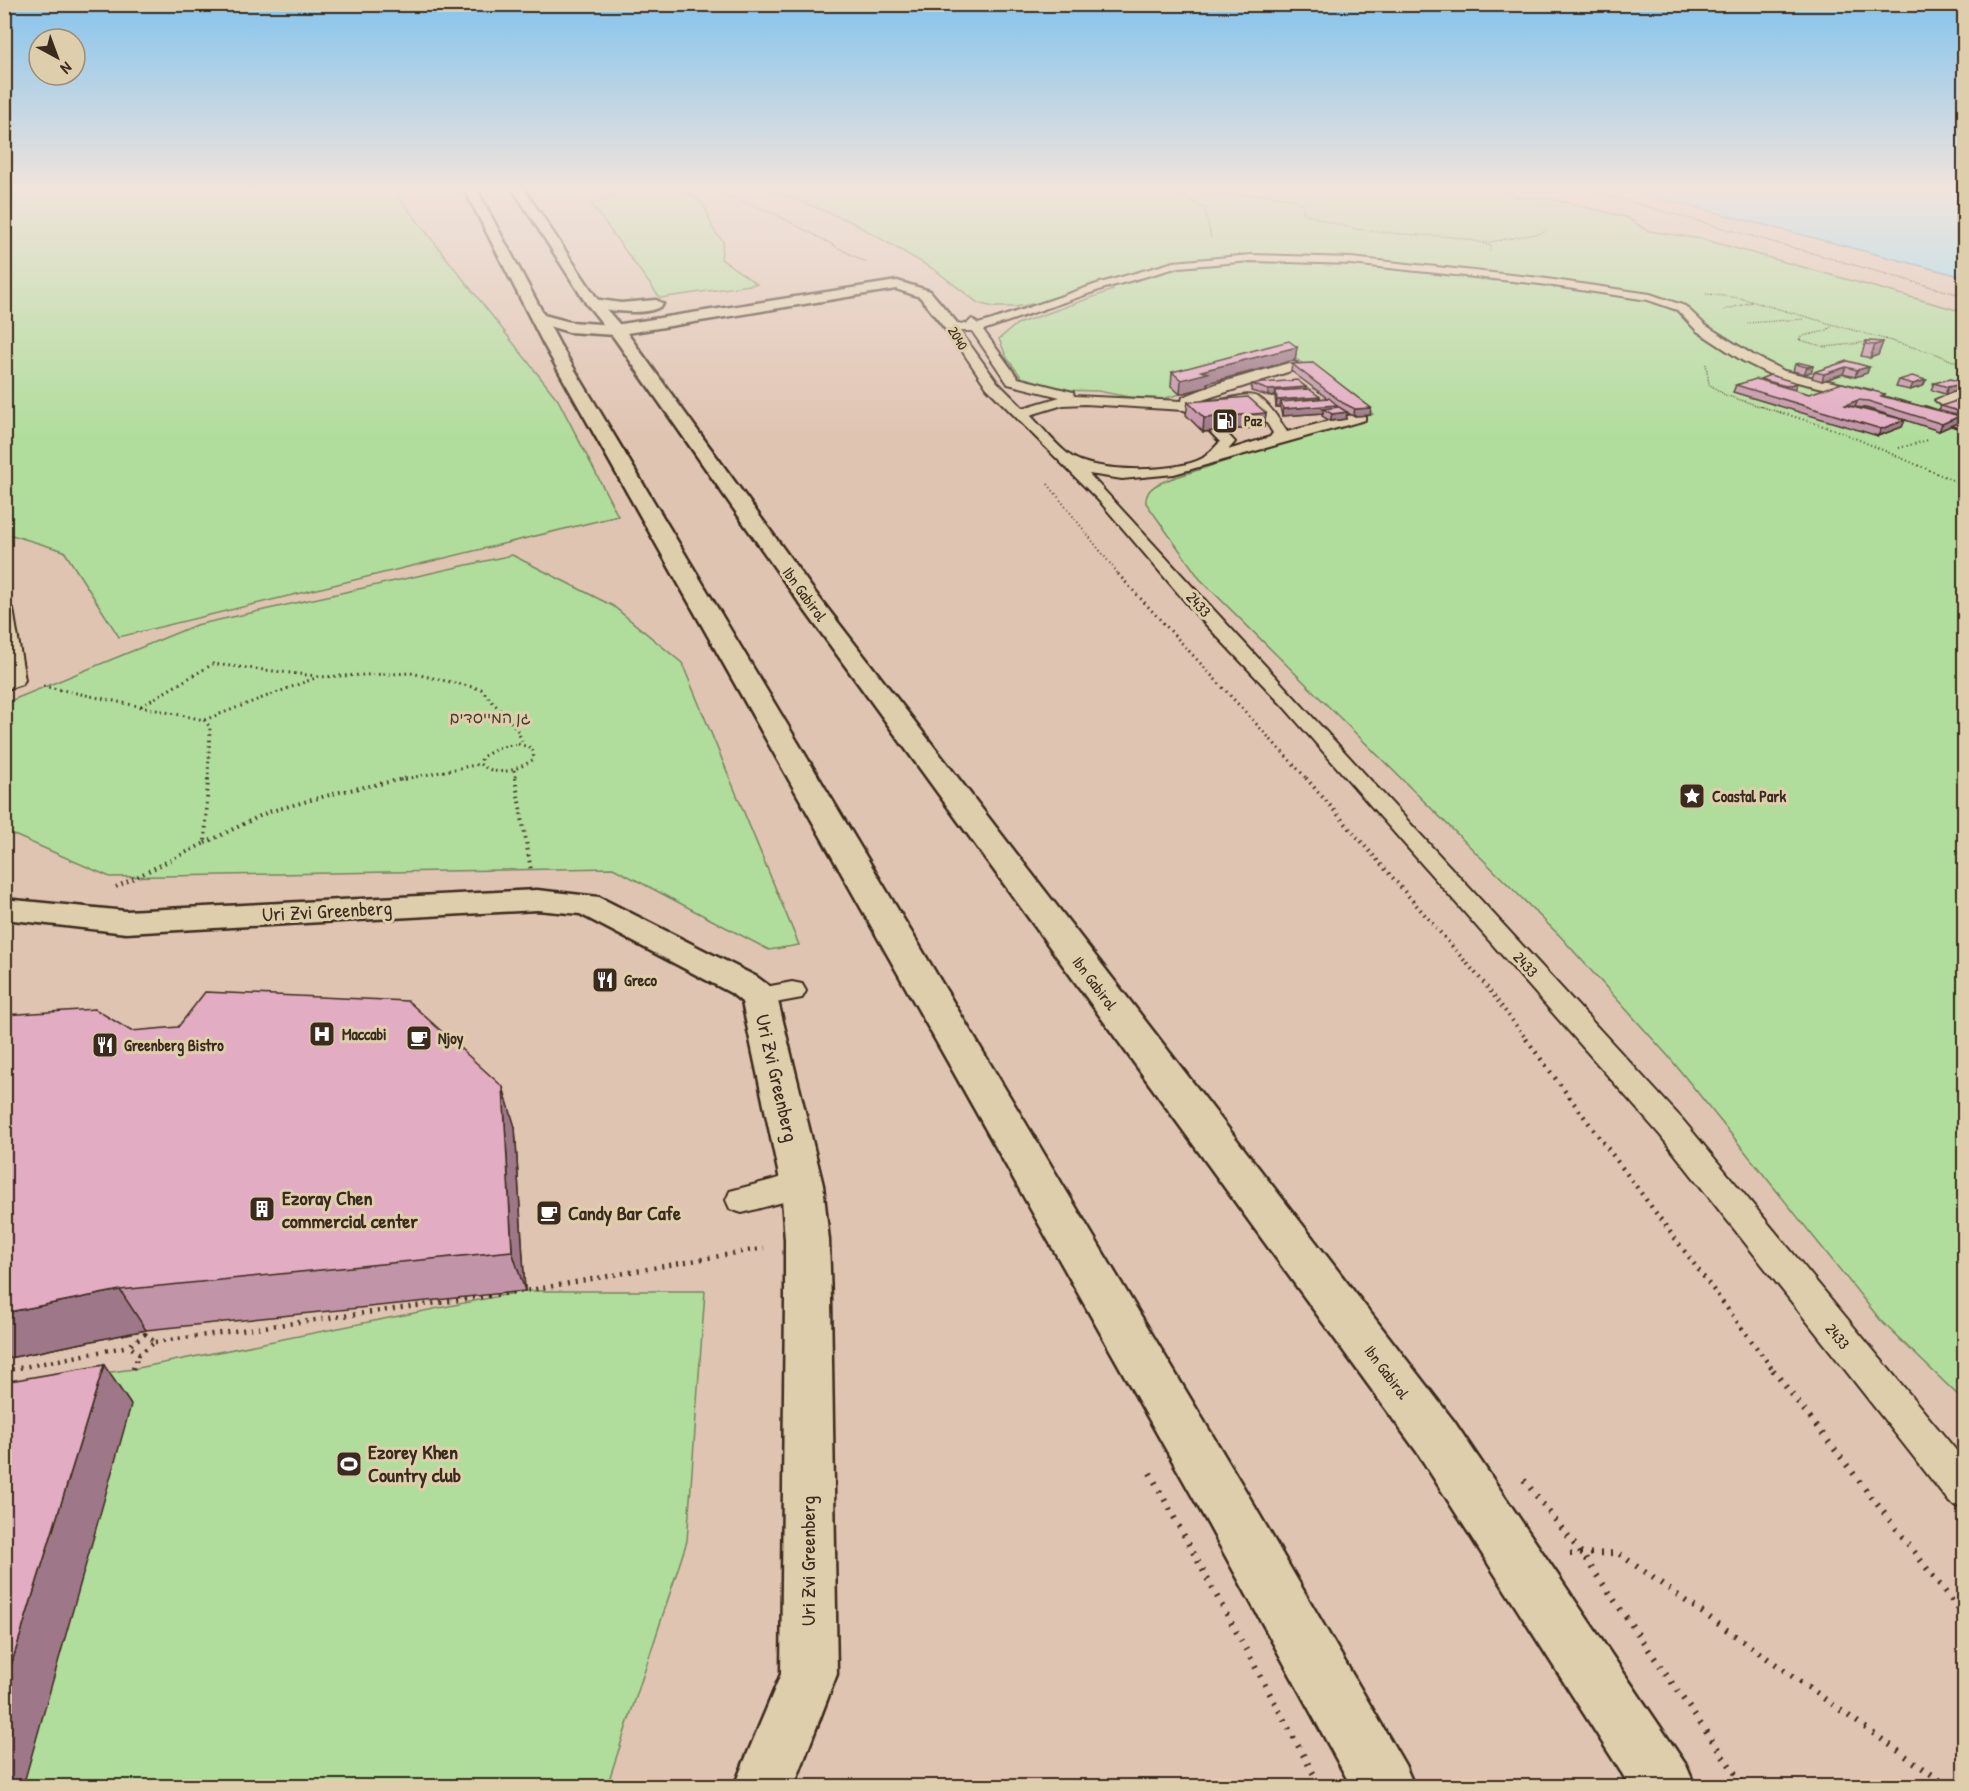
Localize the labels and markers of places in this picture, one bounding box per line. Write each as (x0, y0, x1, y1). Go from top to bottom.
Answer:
fuel station icon: Paz (1210, 406, 1240, 436)
place label: Paz (1244, 411, 1262, 430)
place icon: Coastal Park (1677, 781, 1707, 811)
place label: Coastal Park (1712, 785, 1786, 807)
restaurant icon: Greco (590, 965, 620, 995)
place label: Greco (624, 969, 657, 991)
hospital icon: Maccabi (307, 1019, 337, 1049)
place label: Maccabi (342, 1023, 387, 1045)
cafe icon: Njoy (404, 1023, 434, 1053)
place label: Njoy (438, 1027, 464, 1050)
restaurant icon: Greenberg Bistro (90, 1030, 120, 1060)
place label: Greenberg Bistro (124, 1034, 224, 1057)
place label: Ezoray Chen commercial center (282, 1184, 418, 1234)
building icon: Ezoray Chen commercial center (247, 1194, 277, 1224)
cafe icon: Candy Bar Cafe (534, 1198, 564, 1228)
place label: Candy Bar Cafe (568, 1199, 681, 1227)
place label: Ezorey Khen Country club (368, 1438, 461, 1489)
sports icon: Ezorey Khen Country club (334, 1449, 364, 1479)

